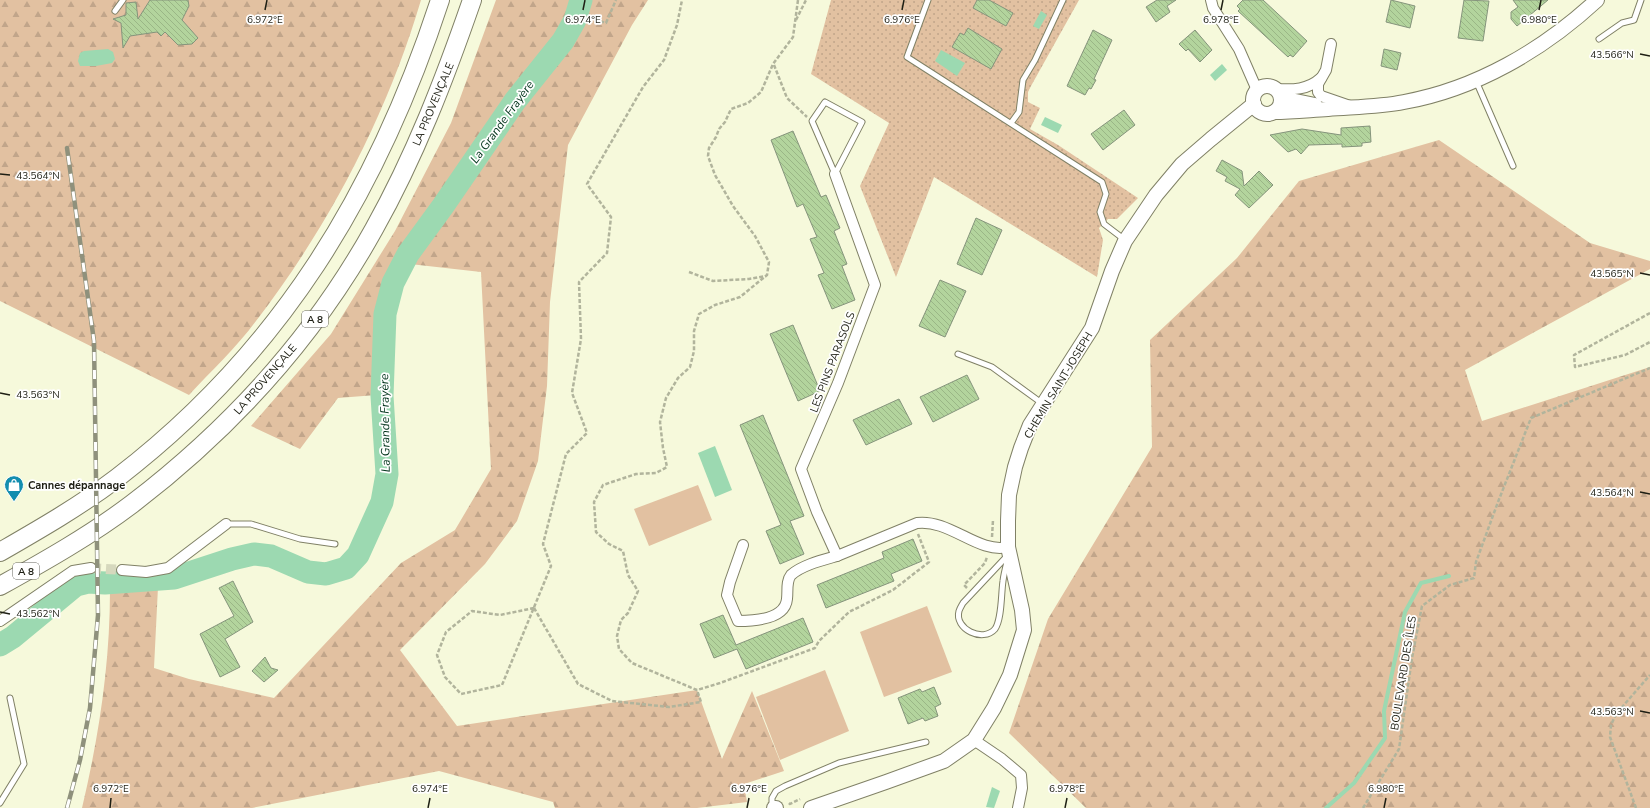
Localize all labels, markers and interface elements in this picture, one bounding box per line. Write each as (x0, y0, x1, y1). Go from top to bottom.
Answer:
text: 6.972°E (247, 13, 283, 27)
text: 6.974°E (565, 13, 601, 27)
text: 6.976°E (884, 13, 920, 27)
text: 6.978°E (1203, 13, 1239, 27)
text: 6.980°E (1521, 13, 1557, 27)
text: 43.566°N (1590, 48, 1634, 62)
street label: LA PROVENÇALE (409, 60, 458, 148)
water label: La Grande Frayère (467, 77, 538, 167)
text: 43.564°N (16, 169, 60, 183)
text: 43.565°N (1590, 267, 1634, 281)
street label: LES PINS PARASOLS (806, 310, 859, 415)
road number: A 8 (302, 311, 328, 327)
street label: CHEMIN SAINT-JOSEPH (1021, 329, 1096, 441)
street label: LA PROVENÇALE (231, 341, 300, 418)
water label: La Grande Frayère (376, 373, 394, 472)
text: 43.563°N (16, 388, 60, 402)
shop icon: Cannes dépannage (3, 474, 25, 502)
place label: Cannes dépannage (28, 478, 125, 493)
text: 43.564°N (1590, 486, 1634, 500)
road number: A 8 (13, 563, 39, 579)
text: 43.562°N (16, 607, 60, 621)
street label: BOULEVARD DES ÎLES (1386, 615, 1420, 731)
text: 43.563°N (1590, 705, 1634, 719)
text: 6.972°E (93, 782, 129, 796)
text: 6.974°E (412, 782, 448, 796)
text: 6.976°E (731, 782, 767, 796)
text: 6.978°E (1049, 782, 1085, 796)
text: 6.980°E (1368, 782, 1404, 796)

